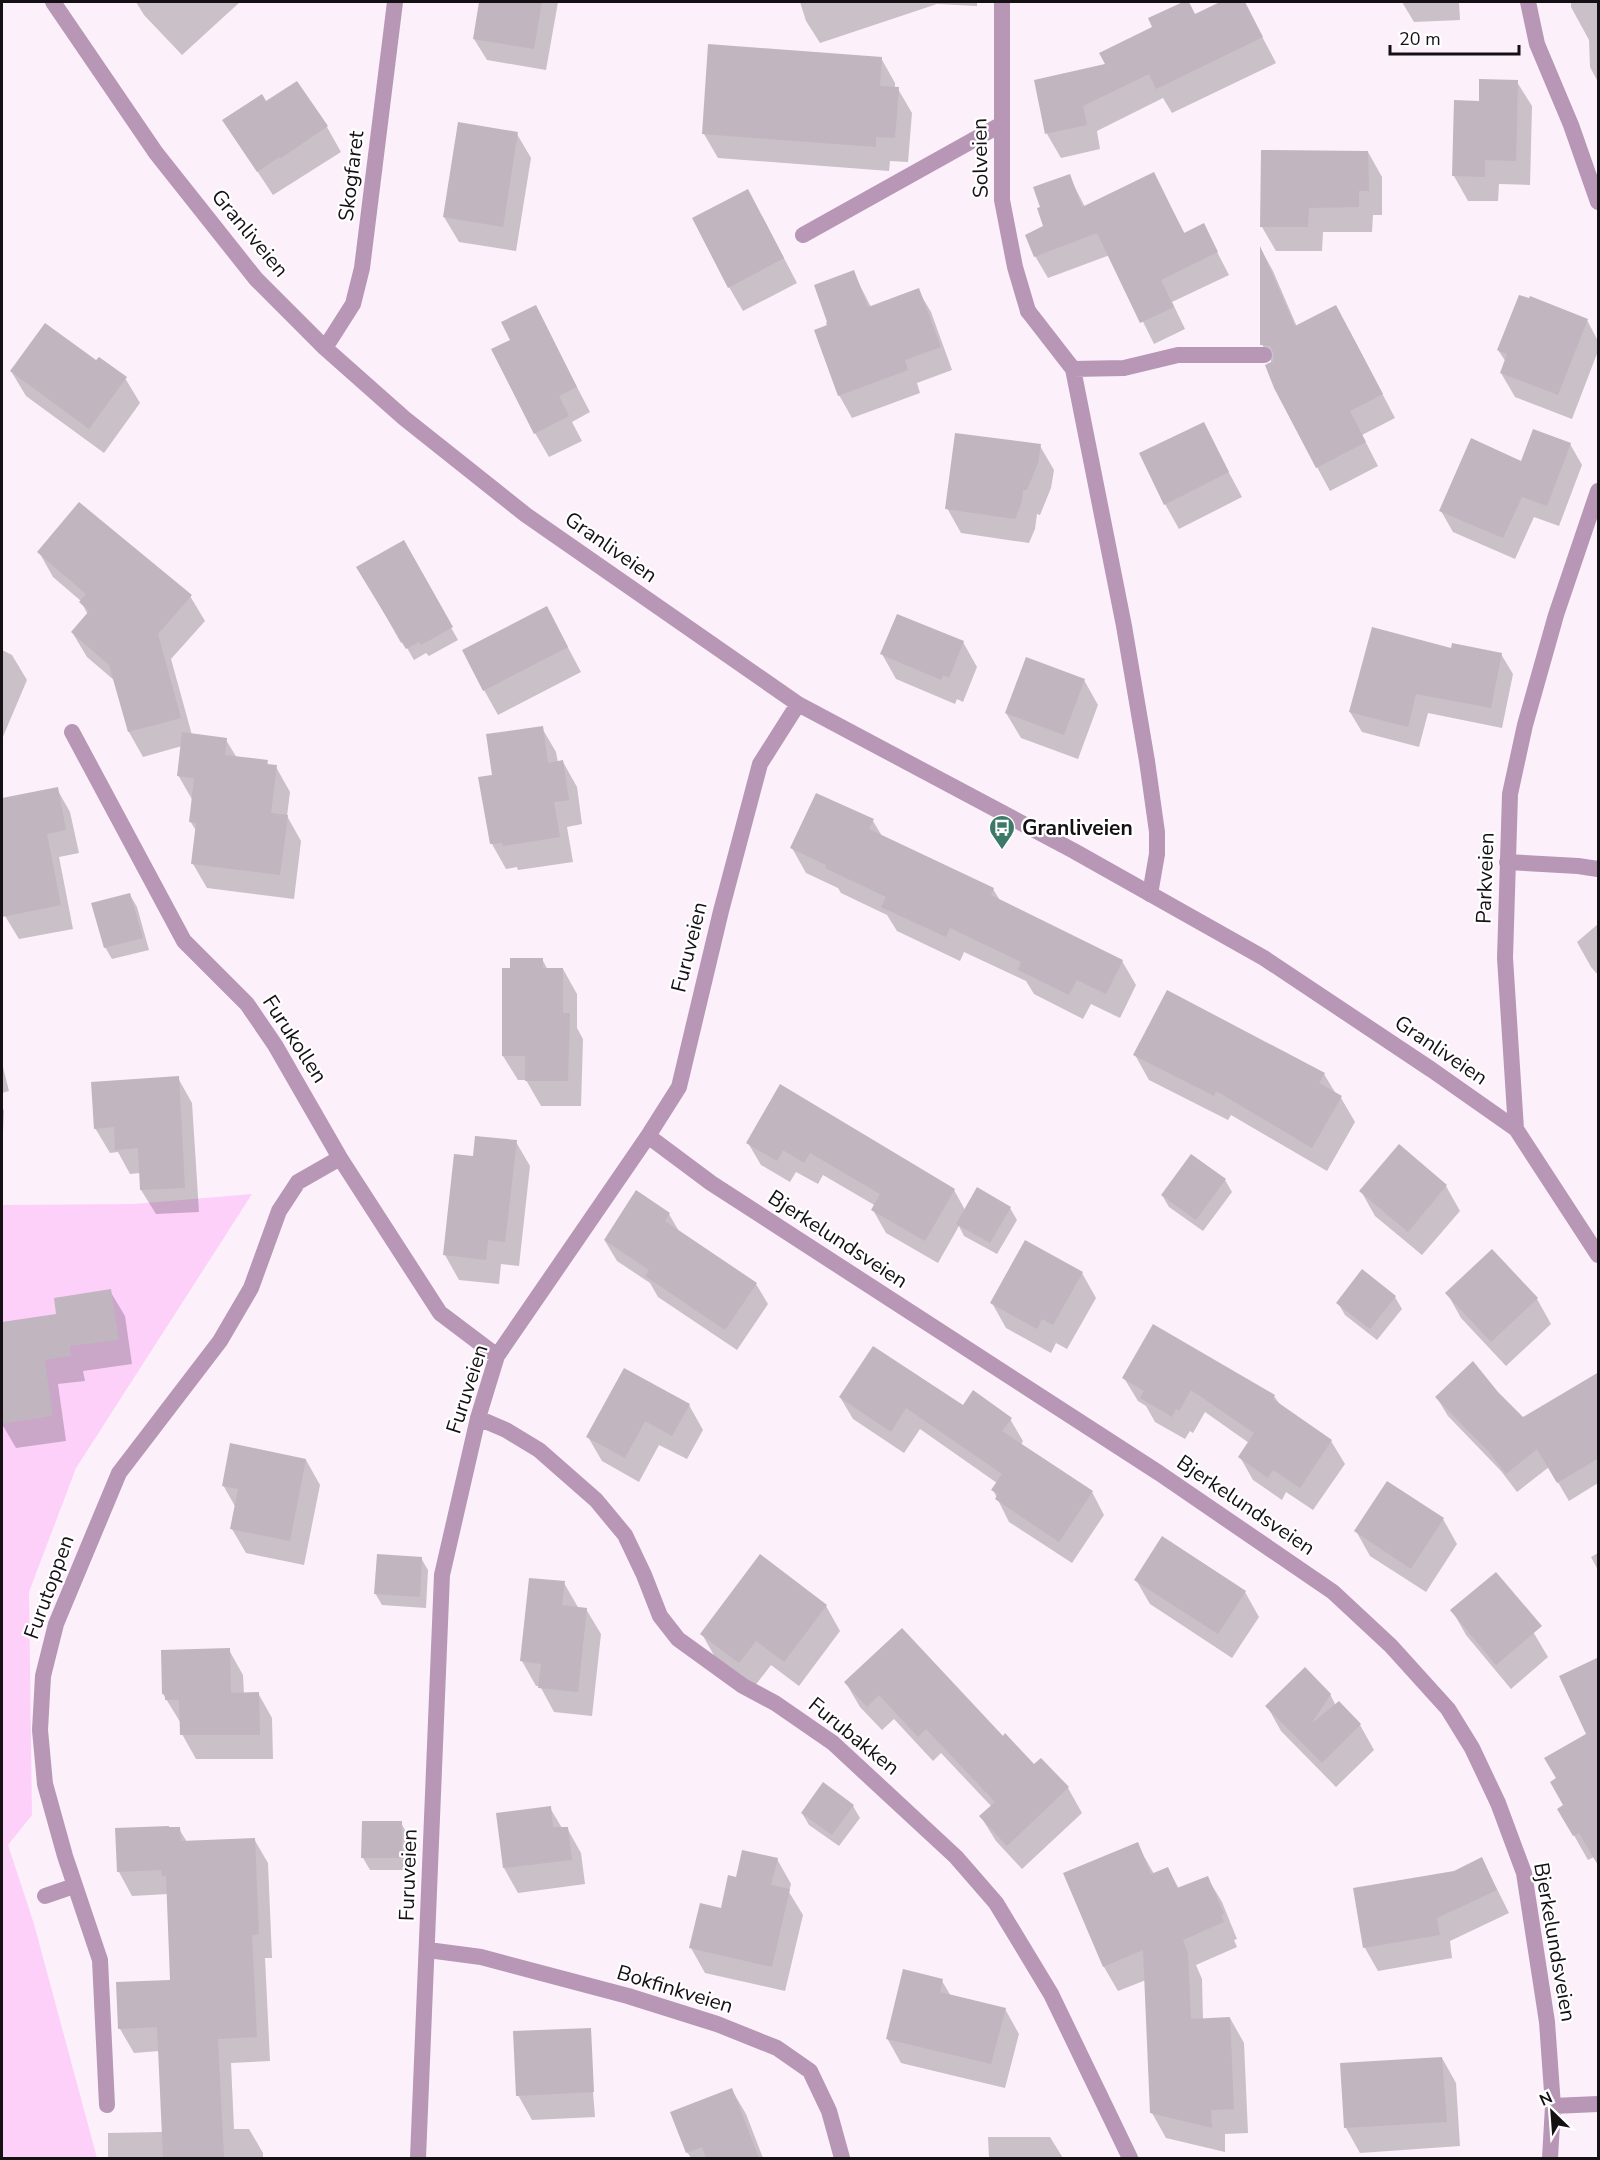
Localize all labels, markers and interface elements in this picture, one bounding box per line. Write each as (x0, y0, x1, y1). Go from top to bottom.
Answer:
scale bar (1390, 18, 1519, 56)
text: 20 m (1399, 27, 1441, 51)
street label: Solveien (965, 118, 995, 198)
street label: Skogfaret (332, 128, 371, 223)
street label: Granliveien (205, 183, 295, 283)
street label: Granliveien (559, 505, 663, 589)
bus stop icon: Granliveien (987, 813, 1017, 851)
place label: Granliveien (1022, 814, 1133, 842)
street label: Parkveien (1469, 832, 1501, 924)
street label: Furuveien (664, 899, 714, 995)
street label: Furukollen (256, 990, 334, 1088)
street label: Granliveien (1389, 1009, 1493, 1091)
street label: Bjerkelundsveien (763, 1183, 913, 1295)
street label: Furuveien (439, 1341, 495, 1437)
street label: Bjerkelundsveien (1171, 1448, 1321, 1562)
street label: Furutoppen (17, 1531, 81, 1643)
street label: Furubakken (803, 1691, 905, 1781)
street label: Furuveien (392, 1828, 424, 1922)
street label: Bjerkelundsveien (1527, 1860, 1583, 2024)
street label: Bokfinkveien (614, 1958, 736, 2020)
north arrow (1522, 2082, 1582, 2142)
text: N (1536, 2087, 1556, 2112)

